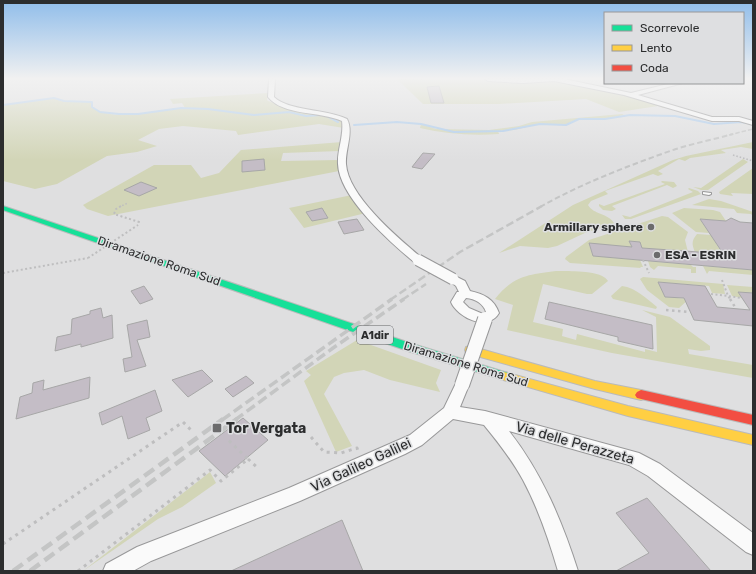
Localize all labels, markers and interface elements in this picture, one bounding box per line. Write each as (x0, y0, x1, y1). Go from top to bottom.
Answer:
legend (604, 12, 744, 84)
text: Scorrevole (640, 21, 700, 35)
text: Lento (640, 41, 672, 55)
text: Coda (640, 61, 669, 75)
place label: Armillary sphere (544, 220, 643, 234)
marker: Armillary sphere (646, 222, 656, 232)
street label: Diramazione Roma Sud (96, 233, 222, 289)
place label: ESA - ESRIN (665, 248, 736, 262)
marker: ESA - ESRIN (652, 250, 662, 260)
road number: A1dir (357, 326, 393, 344)
street label: Diramazione Roma Sud (402, 338, 530, 390)
street label: Via delle Perazzeta (514, 418, 636, 468)
place label: Tor Vergata (226, 420, 306, 437)
marker: Tor Vergata (211, 422, 223, 434)
street label: Via Galileo Galilei (308, 434, 414, 496)

